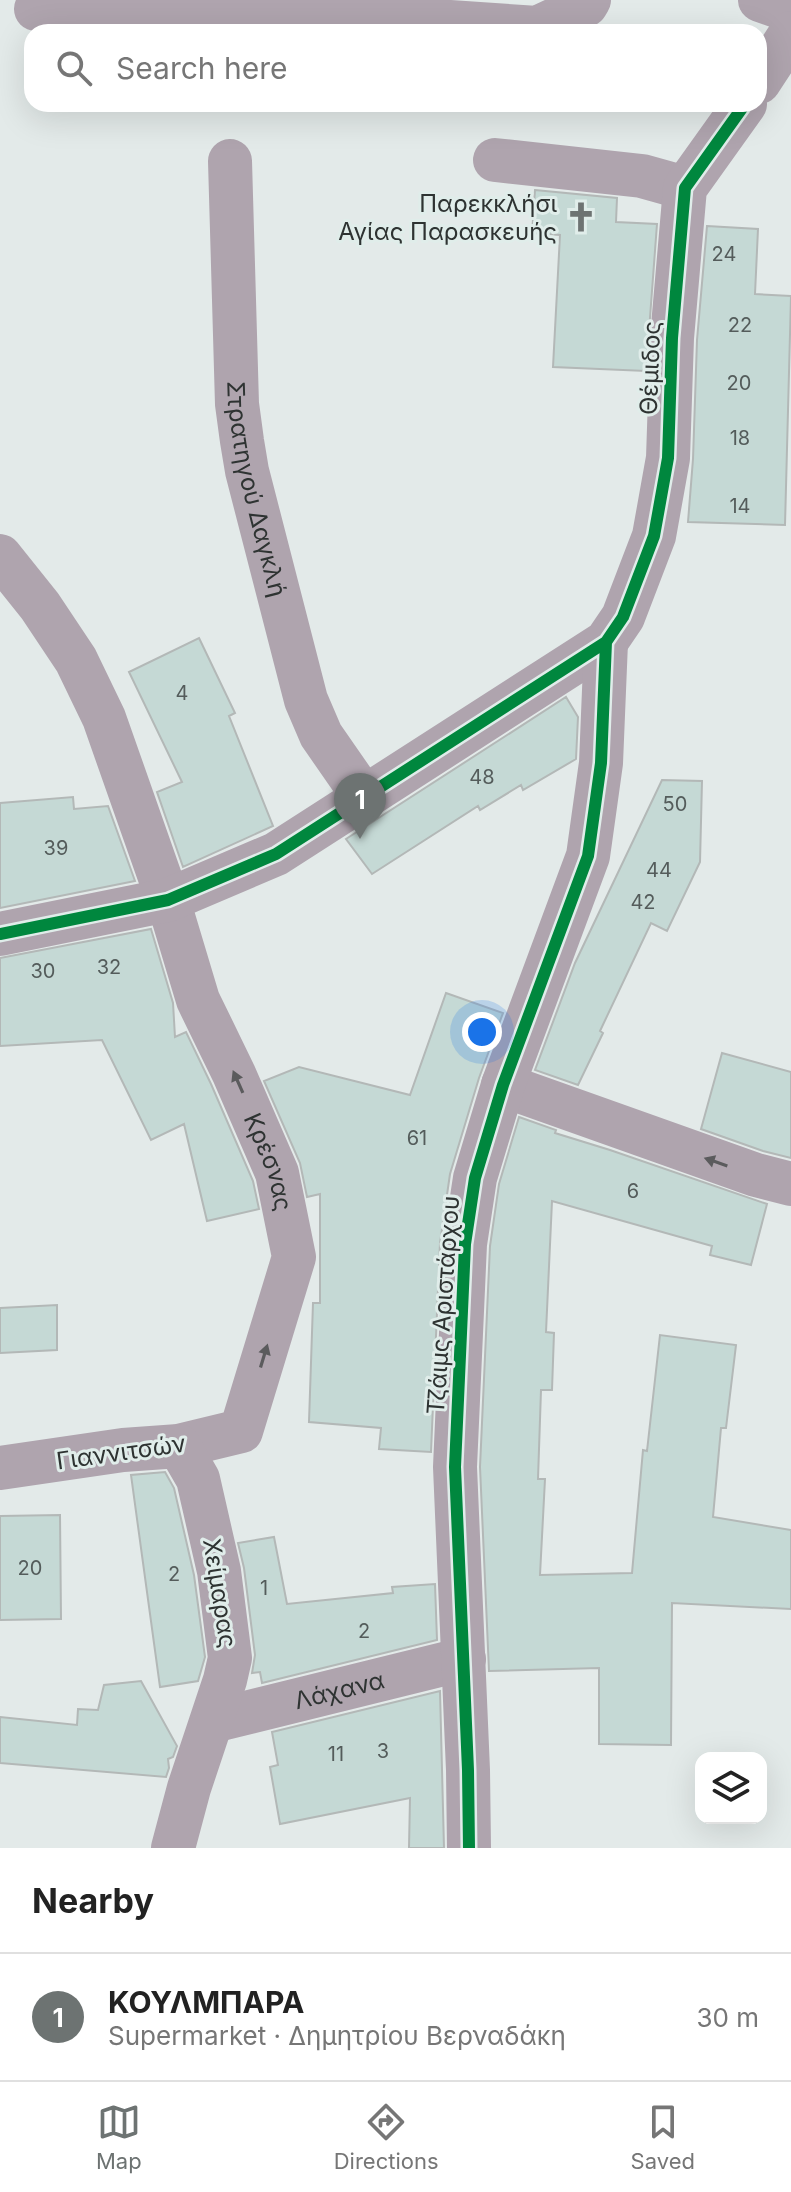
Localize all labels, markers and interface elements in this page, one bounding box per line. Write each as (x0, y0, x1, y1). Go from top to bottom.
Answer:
search box (24, 24, 767, 112)
icon: search (52, 46, 96, 90)
text: Search here (116, 50, 288, 86)
place label: Παρεκκλήσι Αγίας Παρασκευής (338, 189, 557, 246)
church icon: Παρεκκλήσι Αγίας Παρασκευής (564, 200, 598, 234)
house number: 24 (712, 242, 736, 266)
house number: 22 (728, 313, 752, 337)
street label: Θέμιδος (634, 321, 666, 415)
house number: 20 (727, 371, 751, 395)
street label: Στρατηγού Δαγκλή (222, 381, 293, 600)
house number: 18 (730, 426, 750, 450)
house number: 14 (729, 494, 751, 518)
house number: 4 (176, 681, 188, 705)
house number: 48 (469, 765, 495, 789)
pin: 1 (334, 773, 386, 839)
house number: 50 (663, 792, 687, 816)
house number: 39 (44, 836, 68, 860)
house number: 44 (646, 858, 672, 882)
house number: 42 (630, 890, 656, 914)
house number: 32 (97, 955, 121, 979)
house number: 30 (31, 959, 55, 983)
your location (462, 1012, 502, 1052)
one-way arrow (231, 1070, 244, 1094)
street label: Κρέσνας (238, 1108, 299, 1213)
house number: 61 (407, 1126, 427, 1150)
one-way arrow (704, 1155, 728, 1167)
house number: 6 (627, 1179, 639, 1203)
street label: Τζάιμς Αριστάρχου (421, 1195, 465, 1415)
one-way arrow (258, 1344, 271, 1368)
street label: Γιαννιτσών (54, 1429, 188, 1475)
street label: Χείμαρας (197, 1536, 243, 1650)
house number: 20 (18, 1556, 42, 1580)
house number: 2 (168, 1562, 180, 1586)
house number: 1 (260, 1576, 268, 1600)
house number: 2 (358, 1619, 370, 1643)
street label: Λάχανα (291, 1665, 387, 1715)
house number: 3 (377, 1739, 389, 1763)
house number: 11 (328, 1742, 344, 1766)
map controls (695, 1752, 767, 1824)
button: layers (695, 1752, 767, 1824)
text: Nearby (32, 1880, 154, 1921)
text: ΚΟΥΛΜΠΑΡΑ (108, 1984, 304, 2020)
text: 1 (52, 2002, 64, 2033)
text: 30 m (696, 2002, 759, 2033)
text: Supermarket · Δημητρίου Βερναδάκη (108, 2020, 566, 2051)
tab: Map (96, 2100, 142, 2174)
tab: Directions (334, 2100, 439, 2174)
tab: Saved (631, 2100, 695, 2174)

